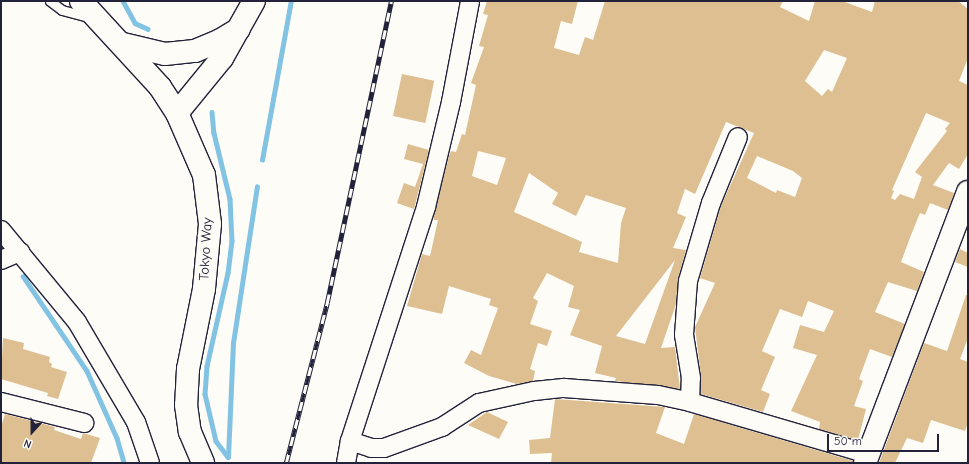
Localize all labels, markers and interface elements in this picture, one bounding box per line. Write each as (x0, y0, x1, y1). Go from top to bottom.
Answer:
street label: Tokyo Way (196, 217, 216, 281)
north arrow (12, 412, 52, 452)
scale bar (829, 426, 941, 452)
text: 50 m (834, 434, 862, 448)
text: N (22, 436, 33, 451)

